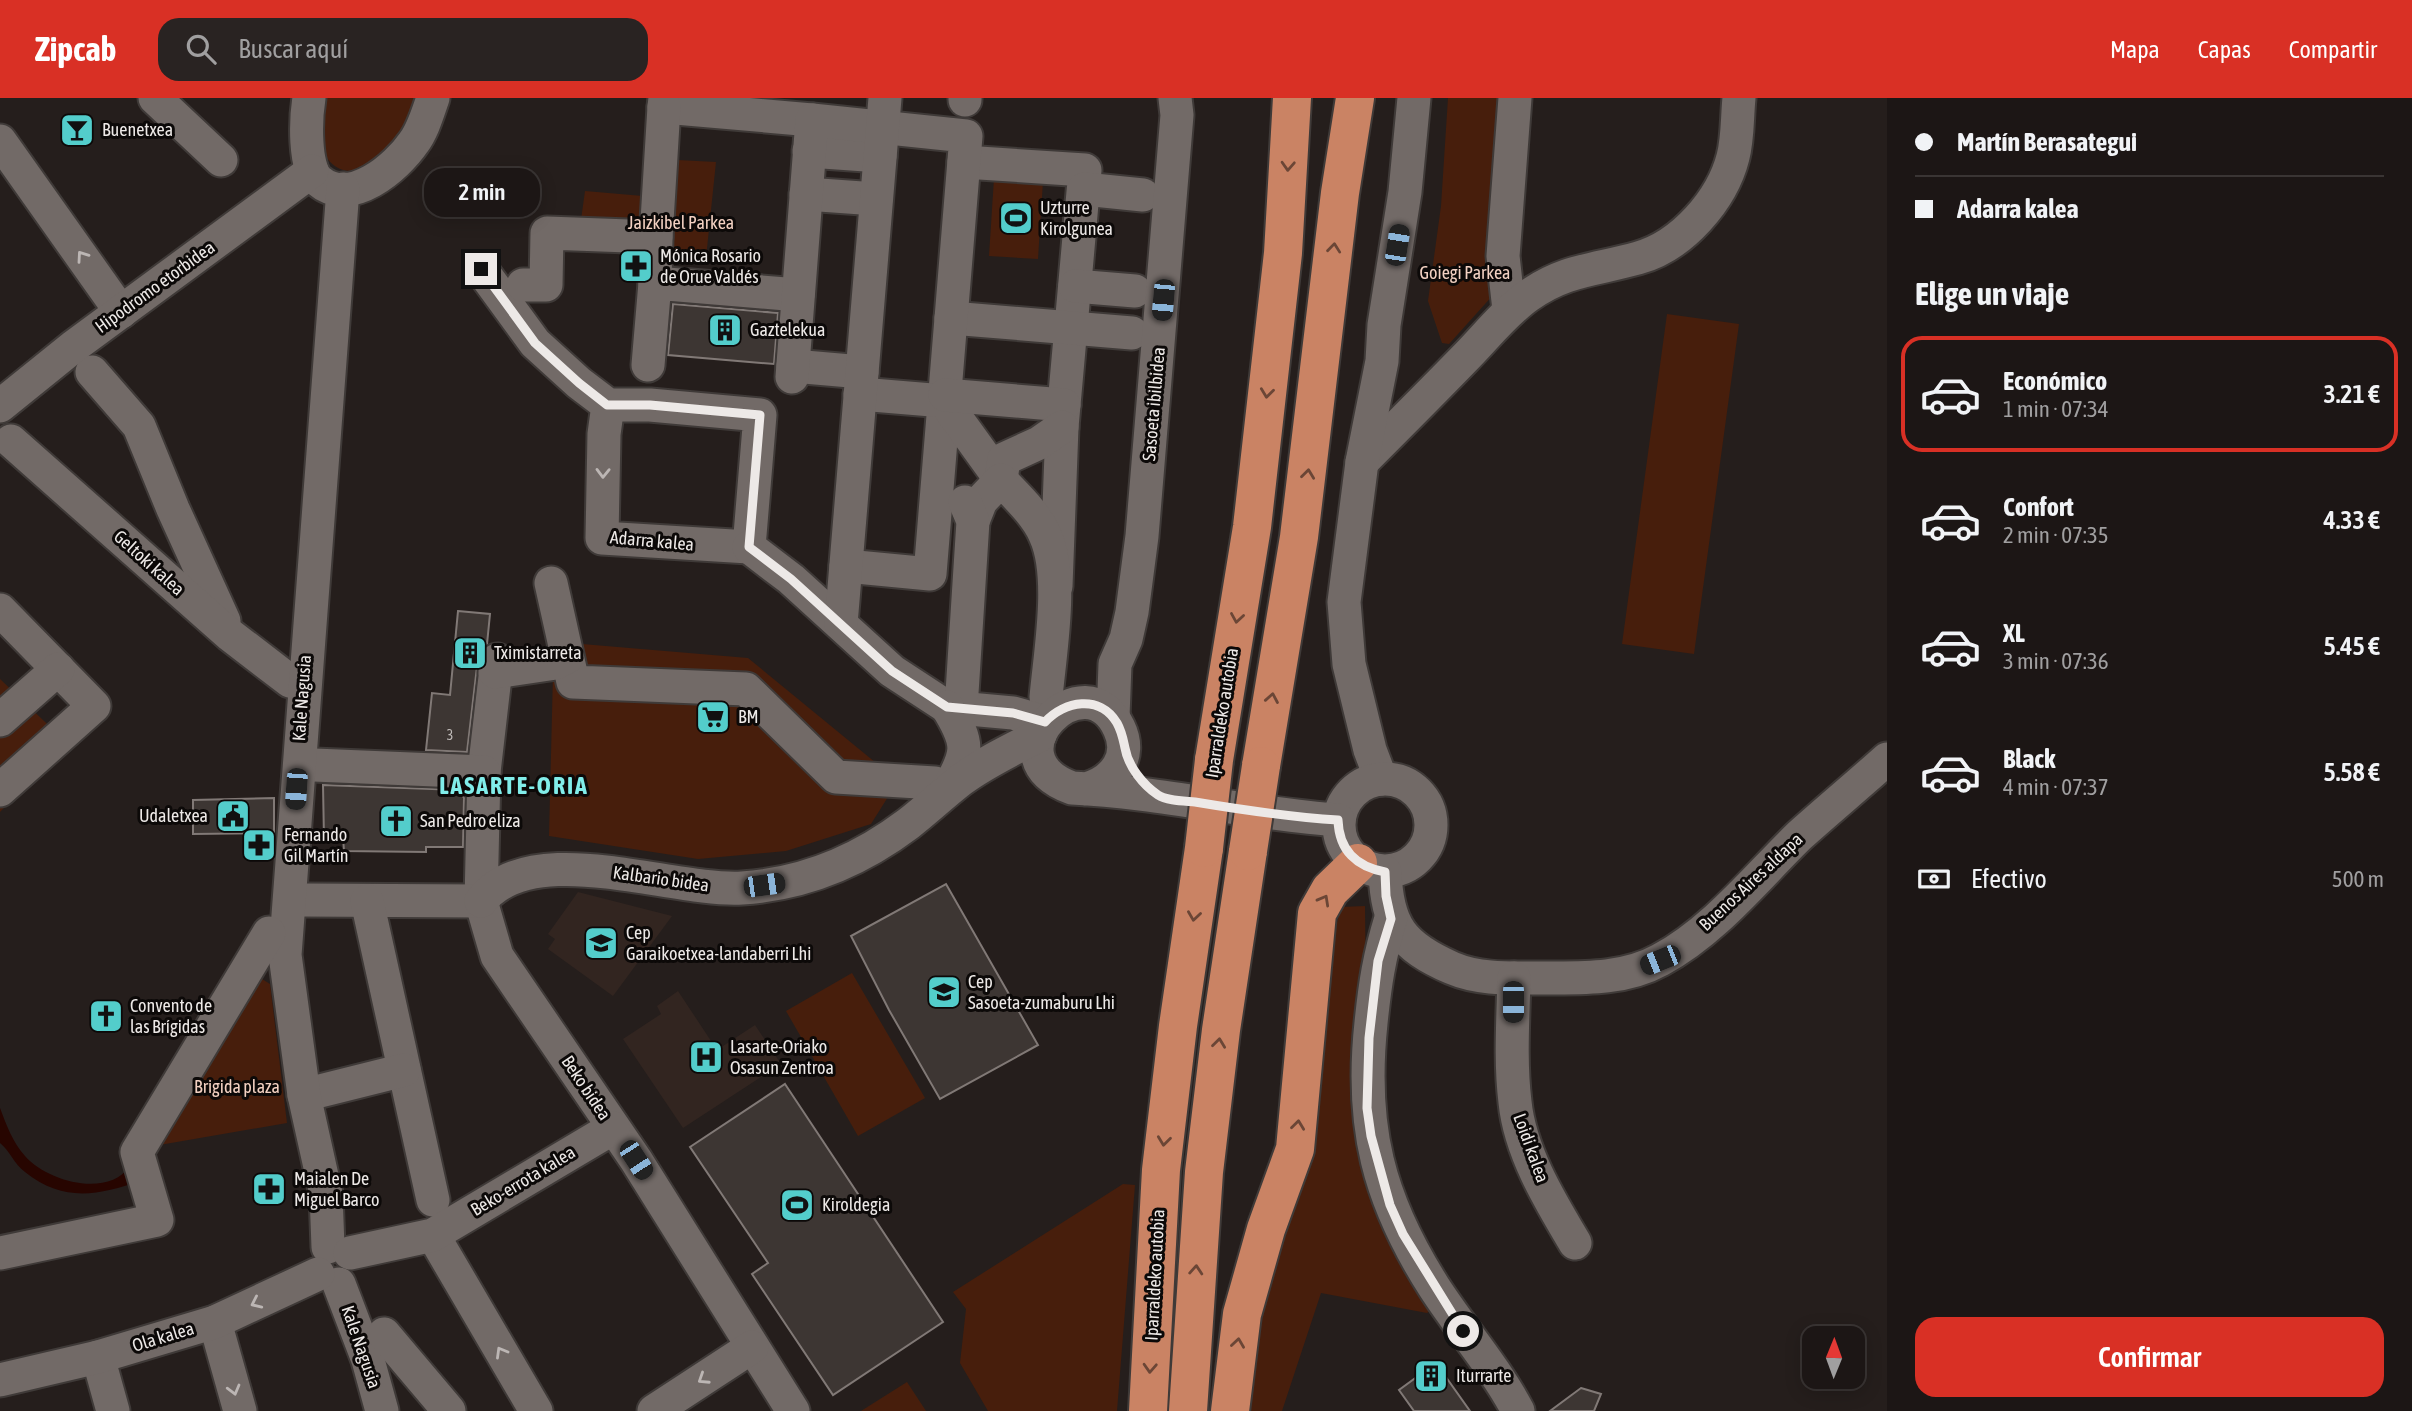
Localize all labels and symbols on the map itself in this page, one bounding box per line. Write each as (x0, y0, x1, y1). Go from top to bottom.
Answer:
bar icon: Buenetxea (58, 111, 96, 149)
place label: Buenetxea (102, 119, 173, 140)
one-way arrow (1280, 161, 1295, 172)
callout: 2 min (423, 167, 539, 216)
place label: Uzturre Kirolgunea (1040, 197, 1113, 239)
sports icon: Uzturre Kirolgunea (997, 199, 1035, 237)
park label: Jaizkibel Parkea (628, 212, 734, 233)
car (1384, 223, 1411, 267)
street label: Hipodromo etorbidea (91, 236, 219, 337)
one-way arrow (1326, 242, 1341, 253)
place label: Mónica Rosario de Orue Valdés (660, 245, 761, 287)
pharmacy icon: Mónica Rosario de Orue Valdés (617, 247, 655, 285)
one-way arrow (77, 251, 90, 264)
route end (465, 253, 497, 285)
park label: Goiegi Parkea (1420, 262, 1510, 283)
car (1151, 278, 1176, 322)
building icon: Gaztelekua (706, 311, 744, 349)
place label: Gaztelekua (750, 319, 825, 340)
street label: Sasoeta ibilbidea (1138, 346, 1169, 462)
one-way arrow (1260, 387, 1275, 398)
one-way arrow (596, 468, 611, 479)
one-way arrow (1300, 468, 1315, 479)
street label: Geltoki kalea (110, 526, 189, 600)
street label: Adarra kalea (609, 526, 695, 555)
one-way arrow (1230, 612, 1245, 624)
building icon: Tximistarreta (451, 634, 489, 672)
place label: Tximistarreta (494, 642, 582, 663)
street label: Iparraldeko autobia (1201, 646, 1242, 779)
street label: Kale Nagusia (288, 654, 315, 742)
one-way arrow (1264, 692, 1279, 704)
supermarket icon: BM (694, 698, 732, 736)
place label: BM (738, 706, 759, 727)
house number: 3 (447, 727, 453, 743)
car (285, 767, 308, 811)
district label: LASARTE-ORIA (439, 772, 589, 799)
public building icon: Udaletxea (214, 797, 252, 835)
church icon: San Pedro eliza (377, 802, 415, 840)
place label: Udaletxea (139, 805, 208, 826)
place label: San Pedro eliza (420, 810, 521, 831)
place label: Fernando Gil Martín (284, 824, 349, 866)
pharmacy icon: Fernando Gil Martín (240, 826, 278, 864)
street label: Buenos Aires aldapa (1695, 828, 1807, 935)
street label: Kalbario bidea (612, 861, 710, 896)
car (742, 872, 787, 898)
one-way arrow (1316, 895, 1329, 907)
one-way arrow (1187, 910, 1202, 921)
place label: Cep Garaikoetxea-landaberri Lhi (626, 922, 811, 964)
school or university icon: Cep Garaikoetxea-landaberri Lhi (582, 924, 620, 962)
car (1637, 942, 1684, 978)
place label: Cep Sasoeta-zumaburu Lhi (968, 971, 1115, 1013)
school or university icon: Cep Sasoeta-zumaburu Lhi (925, 973, 963, 1011)
car (1503, 981, 1524, 1023)
place label: Convento de las Brígidas (130, 995, 212, 1037)
church icon: Convento de las Brígidas (87, 997, 125, 1035)
place label: Lasarte-Oriako Osasun Zentroa (730, 1036, 834, 1078)
one-way arrow (1211, 1037, 1226, 1048)
hospital icon: Lasarte-Oriako Osasun Zentroa (687, 1038, 725, 1076)
street label: Beko bidea (557, 1052, 616, 1124)
park label: Brigida plaza (194, 1076, 280, 1097)
street label: Loidi kalea (1509, 1110, 1554, 1185)
one-way arrow (1291, 1119, 1306, 1131)
one-way arrow (1157, 1135, 1172, 1147)
car (616, 1137, 657, 1183)
street label: Beko-errota kalea (467, 1141, 579, 1220)
place label: Maialen De Miguel Barco (294, 1168, 379, 1210)
pharmacy icon: Maialen De Miguel Barco (250, 1170, 288, 1208)
sports icon: Kiroldegia (778, 1186, 816, 1224)
place label: Kiroldegia (822, 1194, 890, 1215)
street label: Iparraldeko autobia (1141, 1209, 1168, 1341)
one-way arrow (1188, 1264, 1203, 1275)
one-way arrow (251, 1295, 263, 1309)
street label: Kale Nagusia (337, 1303, 385, 1391)
route start (1447, 1315, 1479, 1347)
street label: Ola kalea (129, 1317, 196, 1356)
north arrow (1802, 1326, 1866, 1390)
one-way arrow (1230, 1337, 1245, 1349)
one-way arrow (496, 1347, 509, 1360)
building icon: Iturrarte (1412, 1357, 1450, 1395)
one-way arrow (1143, 1363, 1158, 1374)
place label: Iturrarte (1456, 1365, 1511, 1386)
one-way arrow (698, 1371, 711, 1384)
one-way arrow (226, 1384, 240, 1396)

